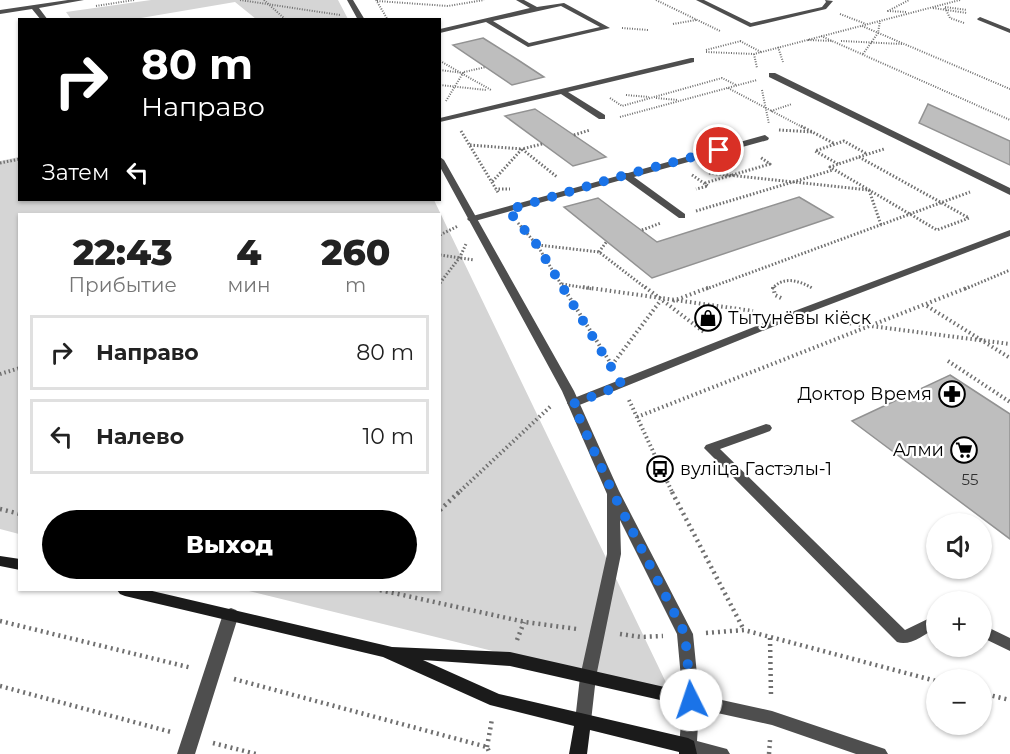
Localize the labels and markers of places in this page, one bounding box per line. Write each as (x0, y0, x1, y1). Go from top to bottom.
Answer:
pin (693, 124, 744, 175)
shop icon: Тытунёвы кіёск (693, 303, 723, 333)
place label: Тытунёвы кіёск (728, 307, 872, 329)
pharmacy icon: Доктор Время (937, 379, 967, 409)
place label: Доктор Время (798, 383, 932, 405)
supermarket icon: Алми (949, 435, 979, 465)
place label: Алми (893, 439, 944, 461)
bus stop icon: вуліца Гастэлы-1 (645, 454, 675, 484)
place label: вуліца Гастэлы-1 (680, 458, 832, 480)

